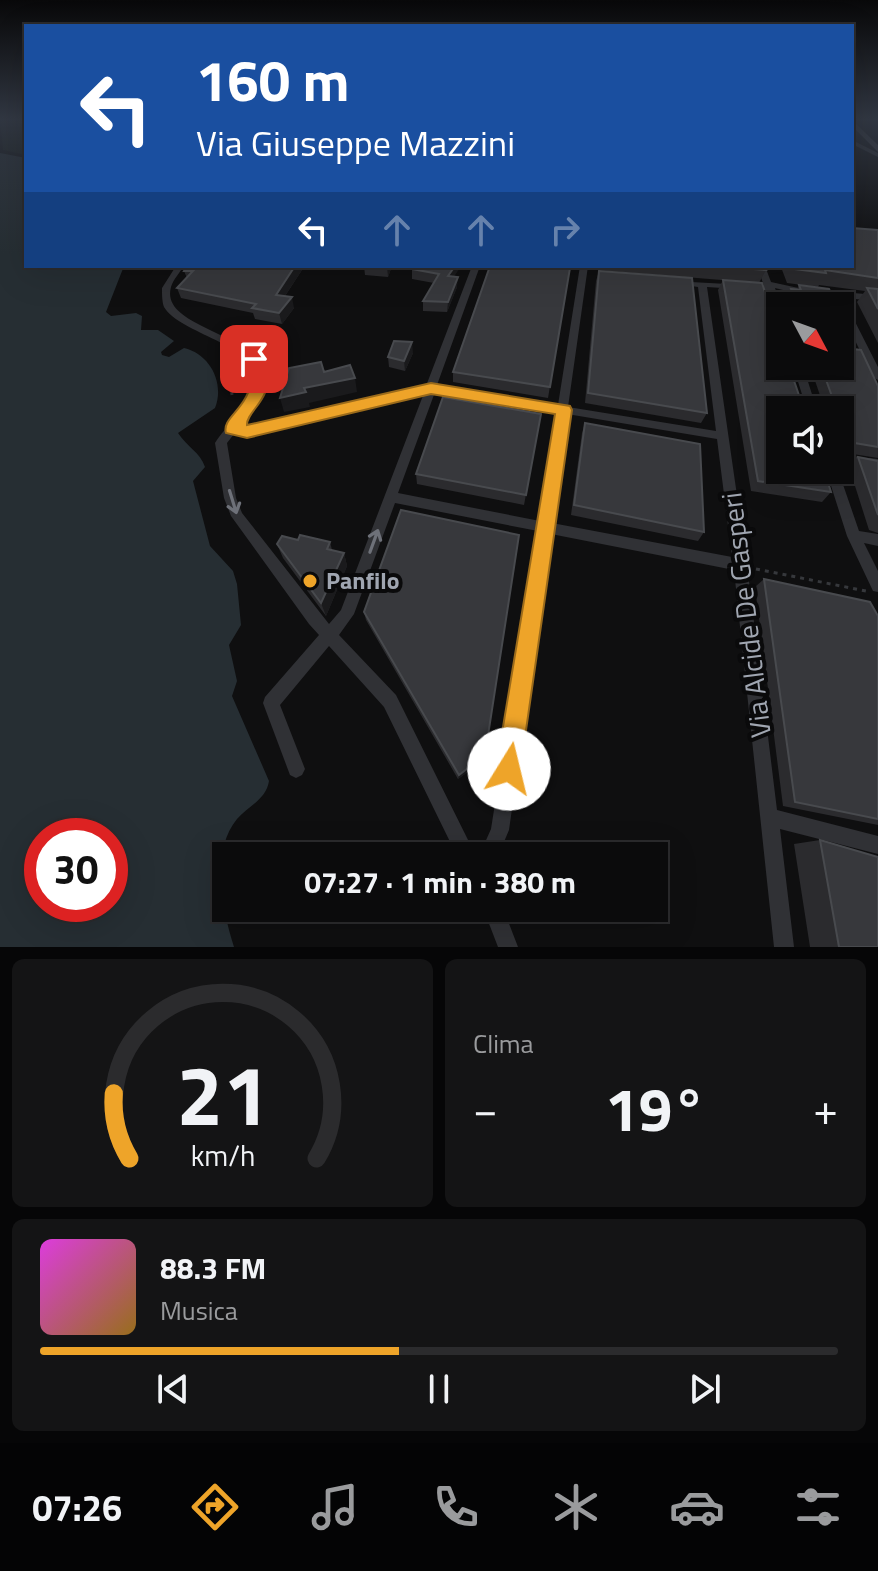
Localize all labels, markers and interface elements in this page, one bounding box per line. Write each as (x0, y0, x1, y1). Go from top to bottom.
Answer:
text: 160 m (196, 38, 349, 123)
icon: left (64, 56, 168, 160)
text: Via Giuseppe Mazzini (196, 115, 515, 170)
icon: left (291, 208, 335, 252)
icon: ahead (375, 208, 419, 252)
icon: ahead (459, 208, 503, 252)
icon: right (543, 208, 587, 252)
north arrow (766, 292, 854, 380)
map controls (766, 292, 854, 484)
pin (220, 325, 288, 393)
icon: arrive (232, 337, 276, 381)
button: sound (766, 396, 854, 484)
one-way arrow (226, 489, 241, 514)
street label: Via Alcide De Gasperi (709, 490, 782, 740)
one-way arrow (368, 529, 382, 554)
place label: Panfilo (326, 562, 400, 598)
marker: Panfilo (301, 572, 319, 590)
position arrow (467, 727, 551, 811)
speed limit sign: 30 (24, 818, 128, 922)
text: 07:27 · 1 min · 380 m (304, 859, 576, 905)
text: Clima (473, 1024, 534, 1063)
text: 21 (176, 1031, 269, 1157)
text: 19° (605, 1063, 706, 1154)
text: − (473, 1075, 498, 1142)
text: + (813, 1075, 838, 1142)
text: km/h (190, 1134, 255, 1177)
text: 88.3 FM (160, 1245, 266, 1291)
text: Musica (160, 1291, 238, 1330)
icon: previous (151, 1367, 195, 1411)
icon: pause (417, 1367, 461, 1411)
icon: next (683, 1367, 727, 1411)
icon: directions (187, 1479, 243, 1535)
icon: music (307, 1479, 363, 1535)
icon: phone (428, 1479, 484, 1535)
icon: climate (548, 1479, 604, 1535)
icon: car (669, 1479, 725, 1535)
icon: filters (790, 1479, 846, 1535)
text: 07:26 (32, 1480, 122, 1535)

